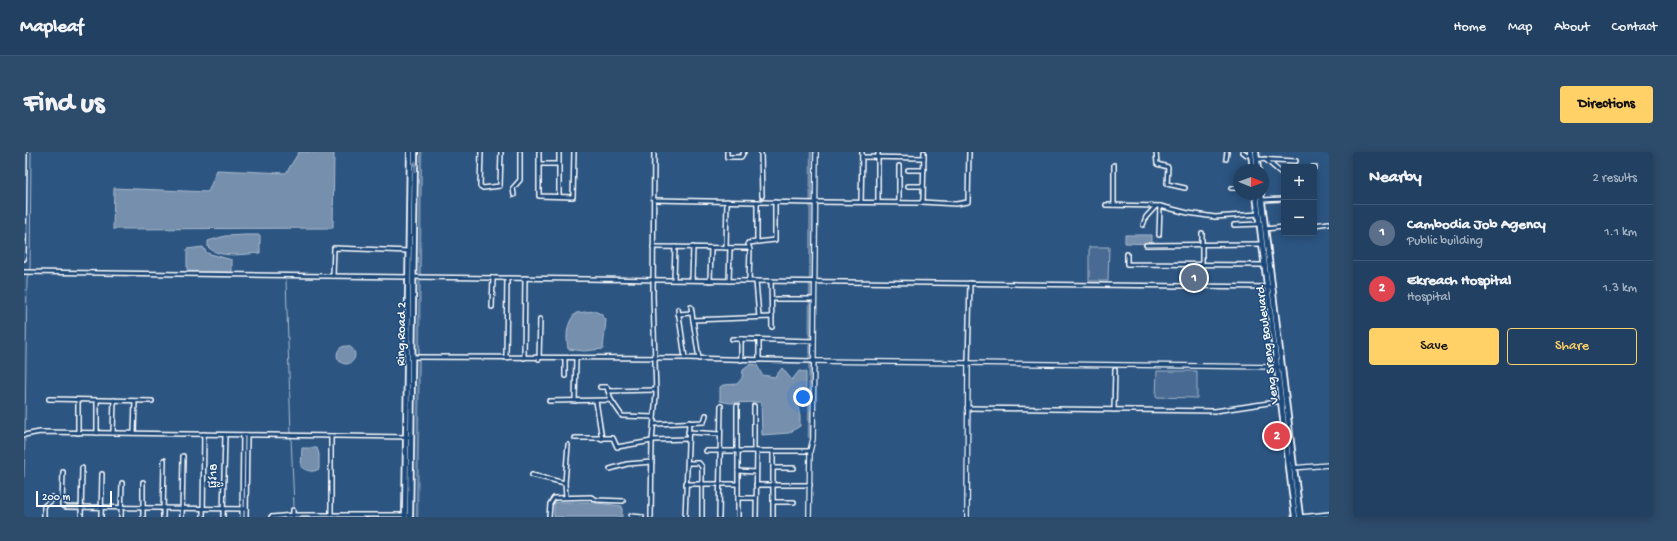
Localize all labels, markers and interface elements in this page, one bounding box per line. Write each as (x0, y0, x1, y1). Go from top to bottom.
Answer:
text: Mapleaf (20, 16, 83, 39)
text: Home (1454, 19, 1486, 36)
text: Map (1508, 19, 1532, 36)
text: About (1554, 19, 1590, 36)
text: Contact (1612, 19, 1657, 36)
button: Directions (1560, 86, 1653, 123)
text: Find us (24, 88, 104, 121)
one-way arrow (412, 160, 418, 173)
north arrow (1233, 164, 1269, 200)
map controls (1281, 164, 1317, 236)
button: + (1281, 164, 1317, 200)
text: Nearby (1369, 168, 1422, 188)
text: 2 results (1592, 171, 1637, 186)
button: − (1281, 200, 1317, 236)
text: Cambodia Job Agency (1407, 216, 1546, 234)
text: 1 (1379, 225, 1385, 240)
text: 1.1 km (1604, 225, 1637, 240)
text: Public building (1407, 234, 1483, 249)
pin: 1 (1181, 263, 1207, 293)
text: Ekreach Hospital (1407, 272, 1511, 290)
text: 2 (1379, 281, 1385, 296)
text: 1.3 km (1603, 281, 1637, 296)
street label: Veng Sreng Boulevard (1253, 284, 1283, 406)
text: Hospital (1407, 290, 1451, 305)
street label: Ring Road 2 (394, 301, 410, 366)
button: Save (1369, 328, 1499, 365)
button: Share (1507, 328, 1637, 365)
your location (793, 387, 813, 407)
pin: 2 (1264, 421, 1290, 451)
street label: ផ្លូវ18 (206, 463, 224, 489)
scale bar (36, 489, 112, 508)
text: 200 m (42, 492, 70, 504)

